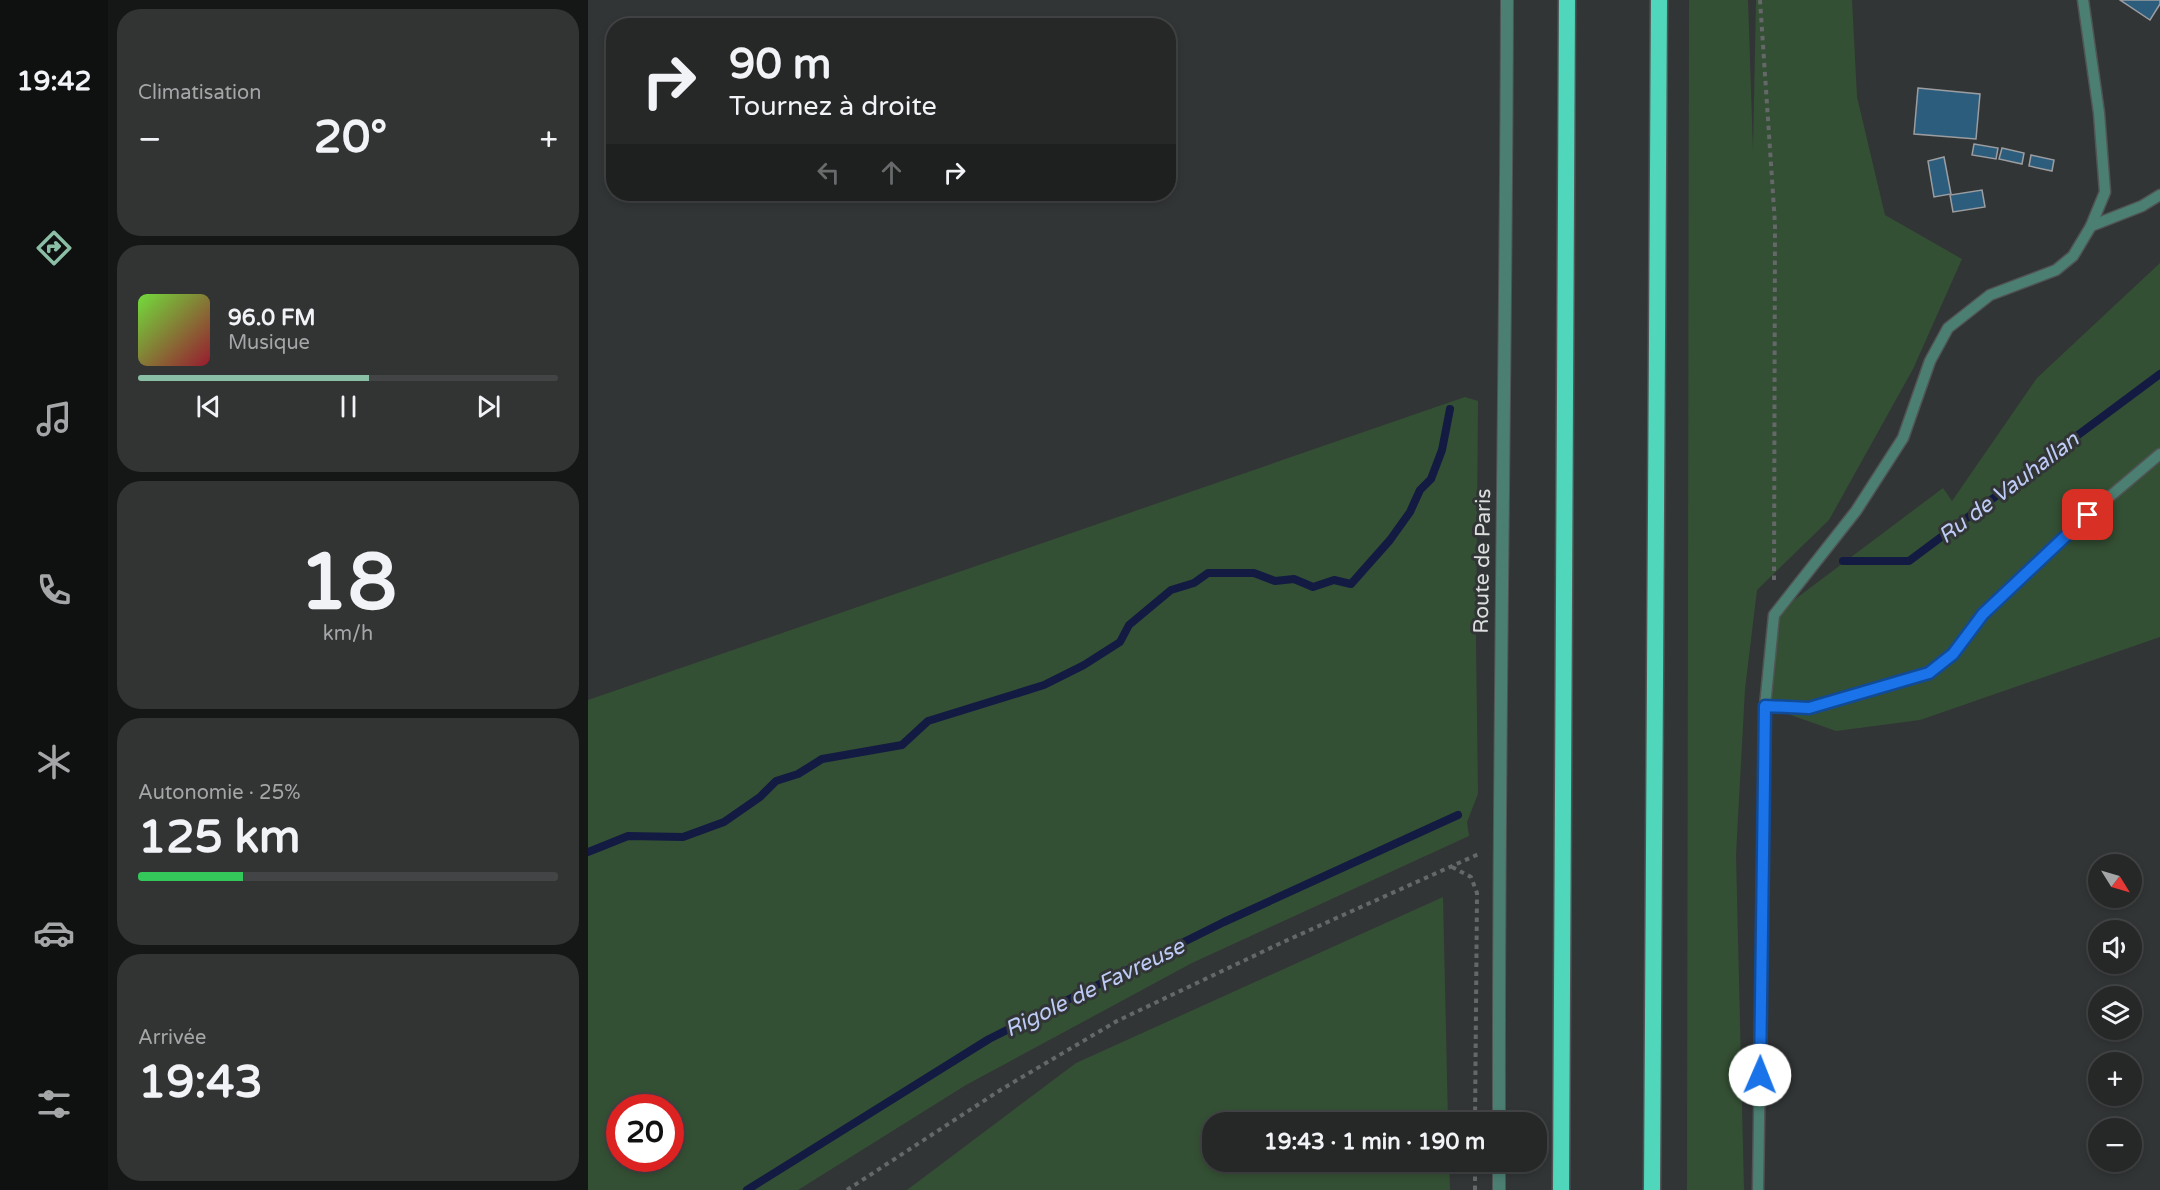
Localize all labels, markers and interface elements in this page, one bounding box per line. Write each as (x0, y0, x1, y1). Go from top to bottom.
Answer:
text: 90 m (729, 39, 831, 90)
icon: right (630, 42, 708, 120)
text: 19:42 (17, 65, 91, 98)
text: Climatisation (138, 81, 261, 105)
text: Tournez à droite (729, 90, 937, 123)
text: 20° (314, 111, 387, 165)
text: − (138, 120, 162, 159)
text: + (539, 120, 558, 159)
icon: left (812, 156, 845, 189)
icon: ahead (875, 156, 908, 189)
icon: right (938, 156, 971, 189)
icon: directions (33, 227, 75, 269)
text: 96.0 FM (228, 305, 316, 331)
text: Musique (228, 331, 310, 355)
icon: previous (192, 390, 225, 423)
icon: pause (332, 390, 365, 423)
icon: next (472, 390, 505, 423)
icon: music (33, 398, 75, 440)
water label: Ru de Vauhallan (1933, 426, 2084, 549)
street label: Route de Paris (1469, 488, 1496, 634)
pin (2062, 489, 2113, 540)
icon: arrive (2071, 498, 2104, 531)
text: 18 (299, 536, 397, 630)
icon: phone (33, 569, 75, 611)
text: km/h (323, 622, 373, 646)
icon: climate (33, 741, 75, 783)
text: Autonomie · 25% (138, 781, 300, 805)
text: 125 km (138, 811, 300, 865)
north arrow (2088, 854, 2142, 908)
map controls (2088, 854, 2142, 1172)
icon: car (33, 912, 75, 954)
button: sound (2088, 920, 2142, 974)
water label: Rigole de Favreuse (1000, 932, 1190, 1043)
button: layers (2088, 986, 2142, 1040)
text: Arrivée (138, 1026, 206, 1050)
position arrow (1728, 1043, 1792, 1107)
button: + (2088, 1052, 2142, 1106)
text: 19:43 (138, 1056, 263, 1110)
icon: filters (33, 1083, 75, 1125)
speed limit sign: 20 (606, 1094, 684, 1172)
button: − (2088, 1118, 2142, 1172)
text: 19:43 · 1 min · 190 m (1264, 1129, 1485, 1155)

